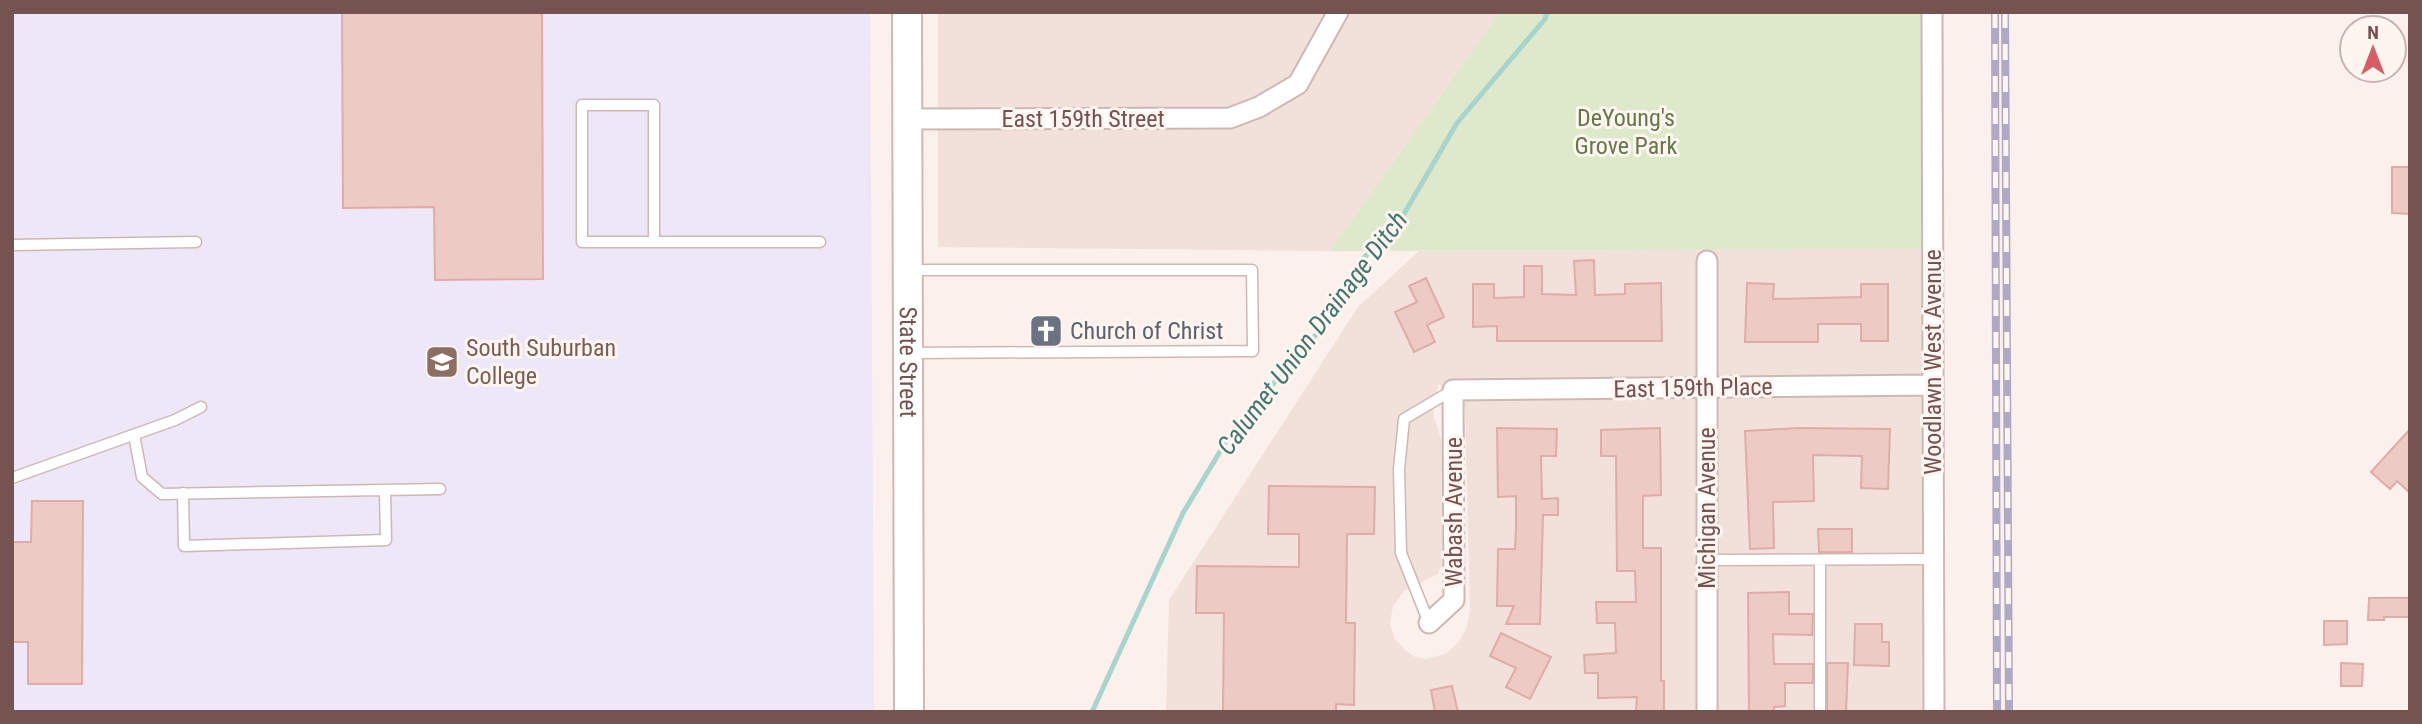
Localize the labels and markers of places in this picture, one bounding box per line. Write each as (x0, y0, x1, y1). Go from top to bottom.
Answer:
church icon: Church of Christ (1027, 312, 1065, 350)
place label: Church of Christ (1070, 317, 1223, 345)
place label: South Suburban College (466, 334, 616, 390)
school or university icon: South Suburban College (423, 343, 461, 381)

